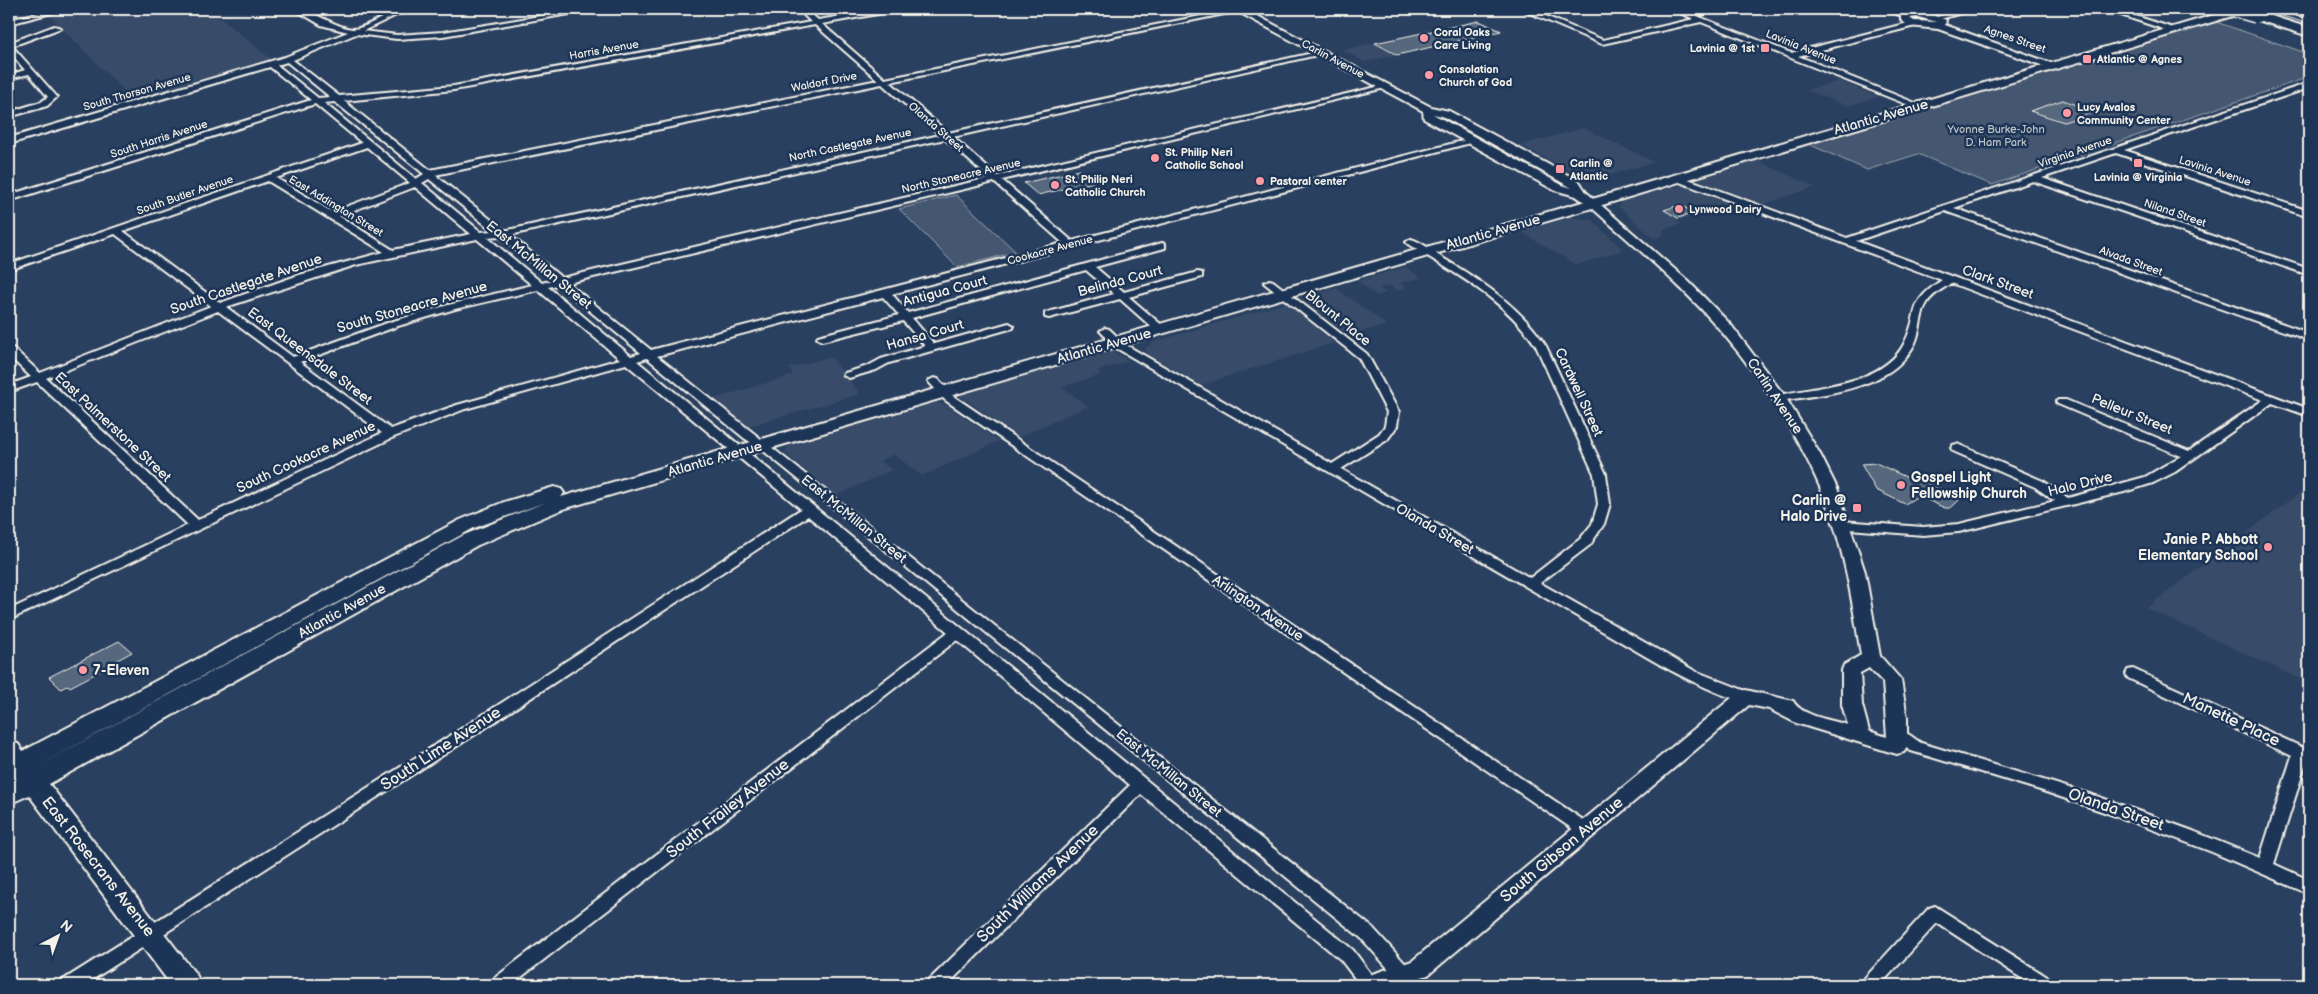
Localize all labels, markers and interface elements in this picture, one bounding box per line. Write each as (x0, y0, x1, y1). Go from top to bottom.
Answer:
street label: Agnes Street (1983, 22, 2048, 56)
place label: Coral Oaks Care Living (1434, 26, 1491, 52)
street label: Lavinia Avenue (1764, 27, 1839, 67)
marker: Coral Oaks Care Living (1418, 32, 1430, 44)
street label: Harris Avenue (568, 37, 640, 62)
street label: Carlin Avenue (1299, 37, 1367, 81)
place label: Lavinia @ 1st (1690, 42, 1755, 55)
marker: Lavinia @ 1st (1759, 42, 1771, 54)
marker: Atlantic @ Agnes (2081, 53, 2093, 65)
place label: Atlantic @ Agnes (2096, 53, 2183, 66)
place label: Consolation Church of God (1439, 63, 1512, 89)
street label: Waldorf Drive (790, 69, 858, 95)
marker: Consolation Church of God (1423, 69, 1435, 81)
street label: South Thorson Avenue (82, 70, 193, 114)
street label: Atlantic Avenue (1832, 95, 1930, 139)
street label: Olanda Street (906, 100, 967, 155)
place label: Lucy Avalos Community Center (2077, 101, 2171, 127)
marker: Lucy Avalos Community Center (2061, 107, 2073, 119)
street label: South Harris Avenue (109, 117, 210, 161)
park label: Yvonne Burke-John D. Ham Park (1946, 123, 2045, 149)
street label: North Castlegate Avenue (788, 126, 913, 164)
street label: Virginia Avenue (2037, 133, 2114, 171)
place label: St. Philip Neri Catholic School (1165, 146, 1244, 172)
marker: St. Philip Neri Catholic School (1149, 152, 1161, 164)
street label: Lavinia Avenue (2177, 153, 2253, 189)
street label: North Stoneacre Avenue (900, 156, 1022, 196)
place label: Carlin @ Atlantic (1569, 157, 1613, 183)
marker: Lavinia @ Virginia (2132, 157, 2144, 169)
marker: Carlin @ Atlantic (1554, 163, 1566, 175)
place label: Lavinia @ Virginia (2094, 171, 2182, 184)
street label: South Butler Avenue (135, 172, 235, 218)
street label: East Addington Street (286, 173, 386, 240)
place label: St. Philip Neri Catholic Church (1065, 173, 1146, 199)
marker: Pastoral center (1254, 175, 1266, 187)
place label: Pastoral center (1270, 175, 1347, 188)
marker: St. Philip Neri Catholic Church (1049, 179, 1061, 191)
street label: Niland Street (2142, 196, 2208, 230)
marker: Lynwood Dairy (1673, 203, 1685, 215)
place label: Lynwood Dairy (1689, 203, 1761, 216)
street label: Atlantic Avenue (1444, 210, 1542, 254)
street label: East McMillan Street (483, 217, 596, 313)
street label: Cookacre Avenue (1006, 232, 1095, 268)
street label: Alvada Street (2098, 244, 2165, 279)
street label: South Castlegate Avenue (168, 250, 324, 318)
street label: Belinda Court (1076, 261, 1165, 300)
street label: Clark Street (1960, 261, 2037, 303)
street label: Antigua Court (901, 271, 990, 310)
street label: South Stoneacre Avenue (335, 277, 489, 337)
street label: Blount Place (1302, 286, 1374, 350)
street label: East Queensdale Street (244, 304, 376, 409)
street label: Hansa Court (884, 316, 966, 354)
street label: Atlantic Avenue (1055, 324, 1153, 368)
street label: Cardwell Street (1551, 345, 1607, 440)
street label: Carlin Avenue (1743, 355, 1807, 437)
street label: East Palmerstone Street (51, 369, 175, 486)
street label: Pelleur Street (2089, 390, 2176, 438)
street label: South Cookacre Avenue (234, 417, 378, 497)
street label: Atlantic Avenue (666, 437, 764, 481)
street label: Halo Drive (2046, 468, 2114, 500)
place label: Gospel Light Fellowship Church (1911, 469, 2027, 502)
street label: East McMillan Street (798, 471, 911, 567)
marker: Gospel Light Fellowship Church (1895, 479, 1907, 491)
place label: Carlin @ Halo Drive (1780, 492, 1847, 525)
street label: Olanda Street (1393, 500, 1478, 559)
marker: Carlin @ Halo Drive (1851, 502, 1863, 514)
place label: Janie P. Abbott Elementary School (2138, 531, 2258, 564)
marker: Janie P. Abbott Elementary School (2262, 541, 2274, 553)
street label: Arlington Avenue (1209, 571, 1307, 645)
street label: Atlantic Avenue (295, 580, 389, 642)
place label: 7-Eleven (93, 662, 150, 679)
marker: 7-Eleven (77, 664, 89, 676)
street label: Manette Place (2179, 689, 2283, 751)
street label: South Lime Avenue (377, 703, 505, 795)
street label: East McMillan Street (1113, 725, 1226, 821)
street label: South Frailey Avenue (663, 755, 794, 863)
street label: Olanda Street (2066, 785, 2166, 835)
street label: East Rosecrans Avenue (37, 793, 159, 941)
street label: South Gibson Avenue (1497, 793, 1628, 907)
street label: South Williams Avenue (973, 821, 1103, 947)
north arrow (32, 912, 82, 962)
text: N (57, 917, 76, 936)

